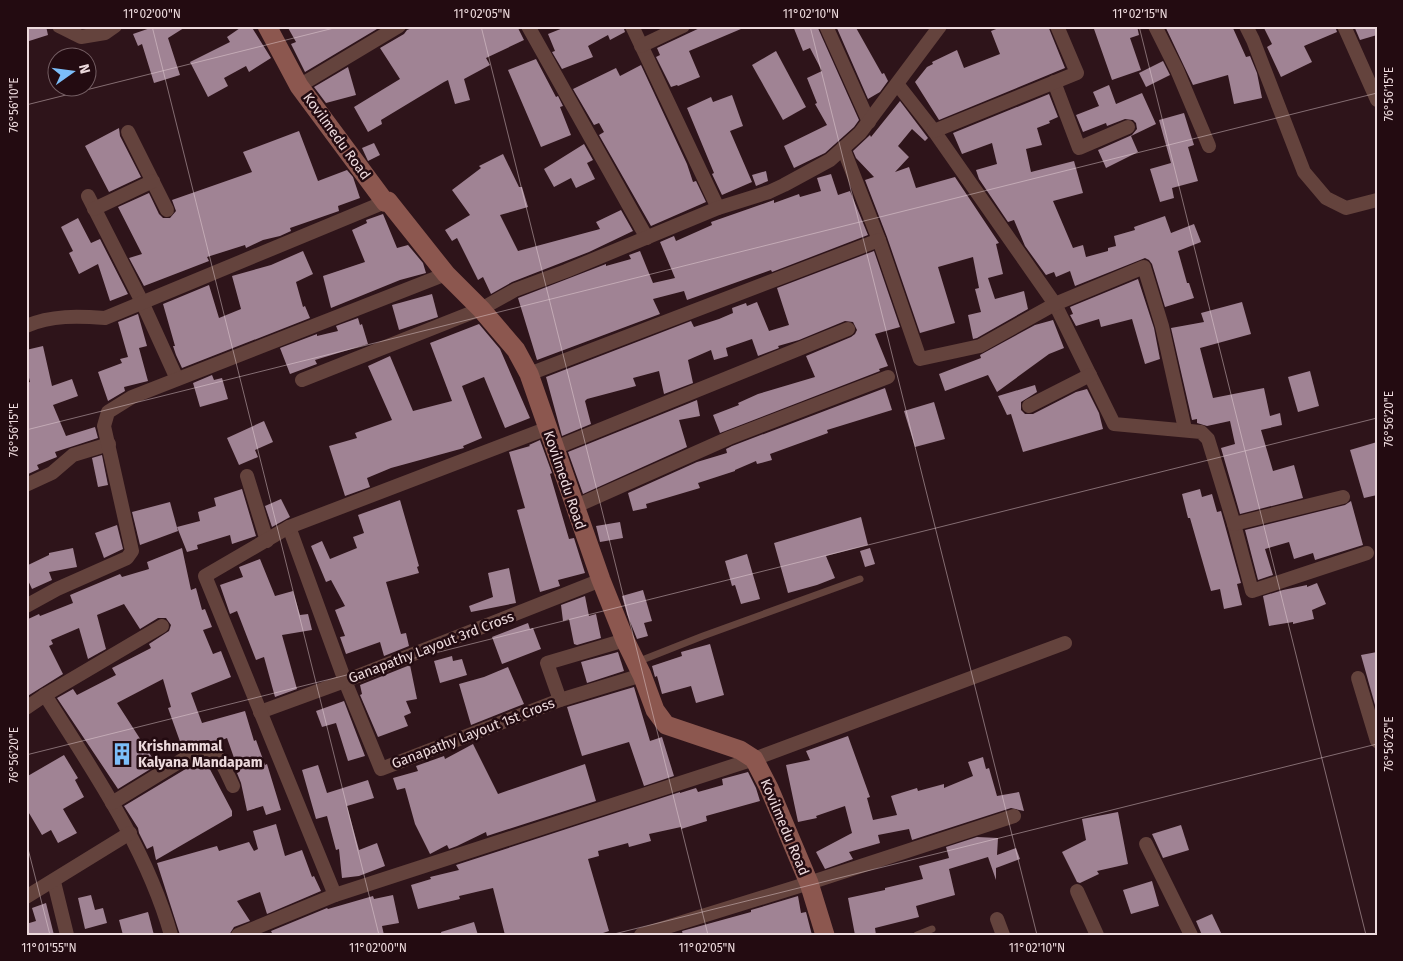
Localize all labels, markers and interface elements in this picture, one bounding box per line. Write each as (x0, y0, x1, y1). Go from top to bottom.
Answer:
text: 11°02'00"N (123, 7, 181, 21)
text: 11°02'05"N (454, 7, 510, 21)
text: 11°02'10"N (783, 7, 839, 21)
text: 11°02'15"N (1112, 7, 1168, 21)
north arrow (48, 48, 98, 98)
text: N (75, 62, 94, 76)
text: 76°56'15"E (1382, 67, 1396, 121)
text: 76°56'10"E (7, 77, 21, 133)
street label: Kovilmedu Road (299, 90, 374, 183)
text: 76°56'20"E (1382, 391, 1396, 447)
text: 76°56'15"E (7, 403, 21, 457)
street label: Kovilmedu Road (540, 429, 589, 532)
street label: Ganapathy Layout 3rd Cross (346, 608, 517, 687)
street label: Ganapathy Layout 1st Cross (389, 694, 557, 772)
text: 76°56'25"E (1382, 716, 1396, 772)
text: 76°56'20"E (7, 727, 21, 783)
place label: Krishnammal Kalyana Mandapam (138, 738, 263, 771)
building icon: Krishnammal Kalyana Mandapam (109, 741, 135, 767)
street label: Kovilmedu Road (757, 776, 813, 878)
text: 11°01'55"N (21, 941, 77, 955)
text: 11°02'00"N (349, 941, 407, 955)
text: 11°02'05"N (679, 941, 735, 955)
text: 11°02'10"N (1009, 941, 1065, 955)

